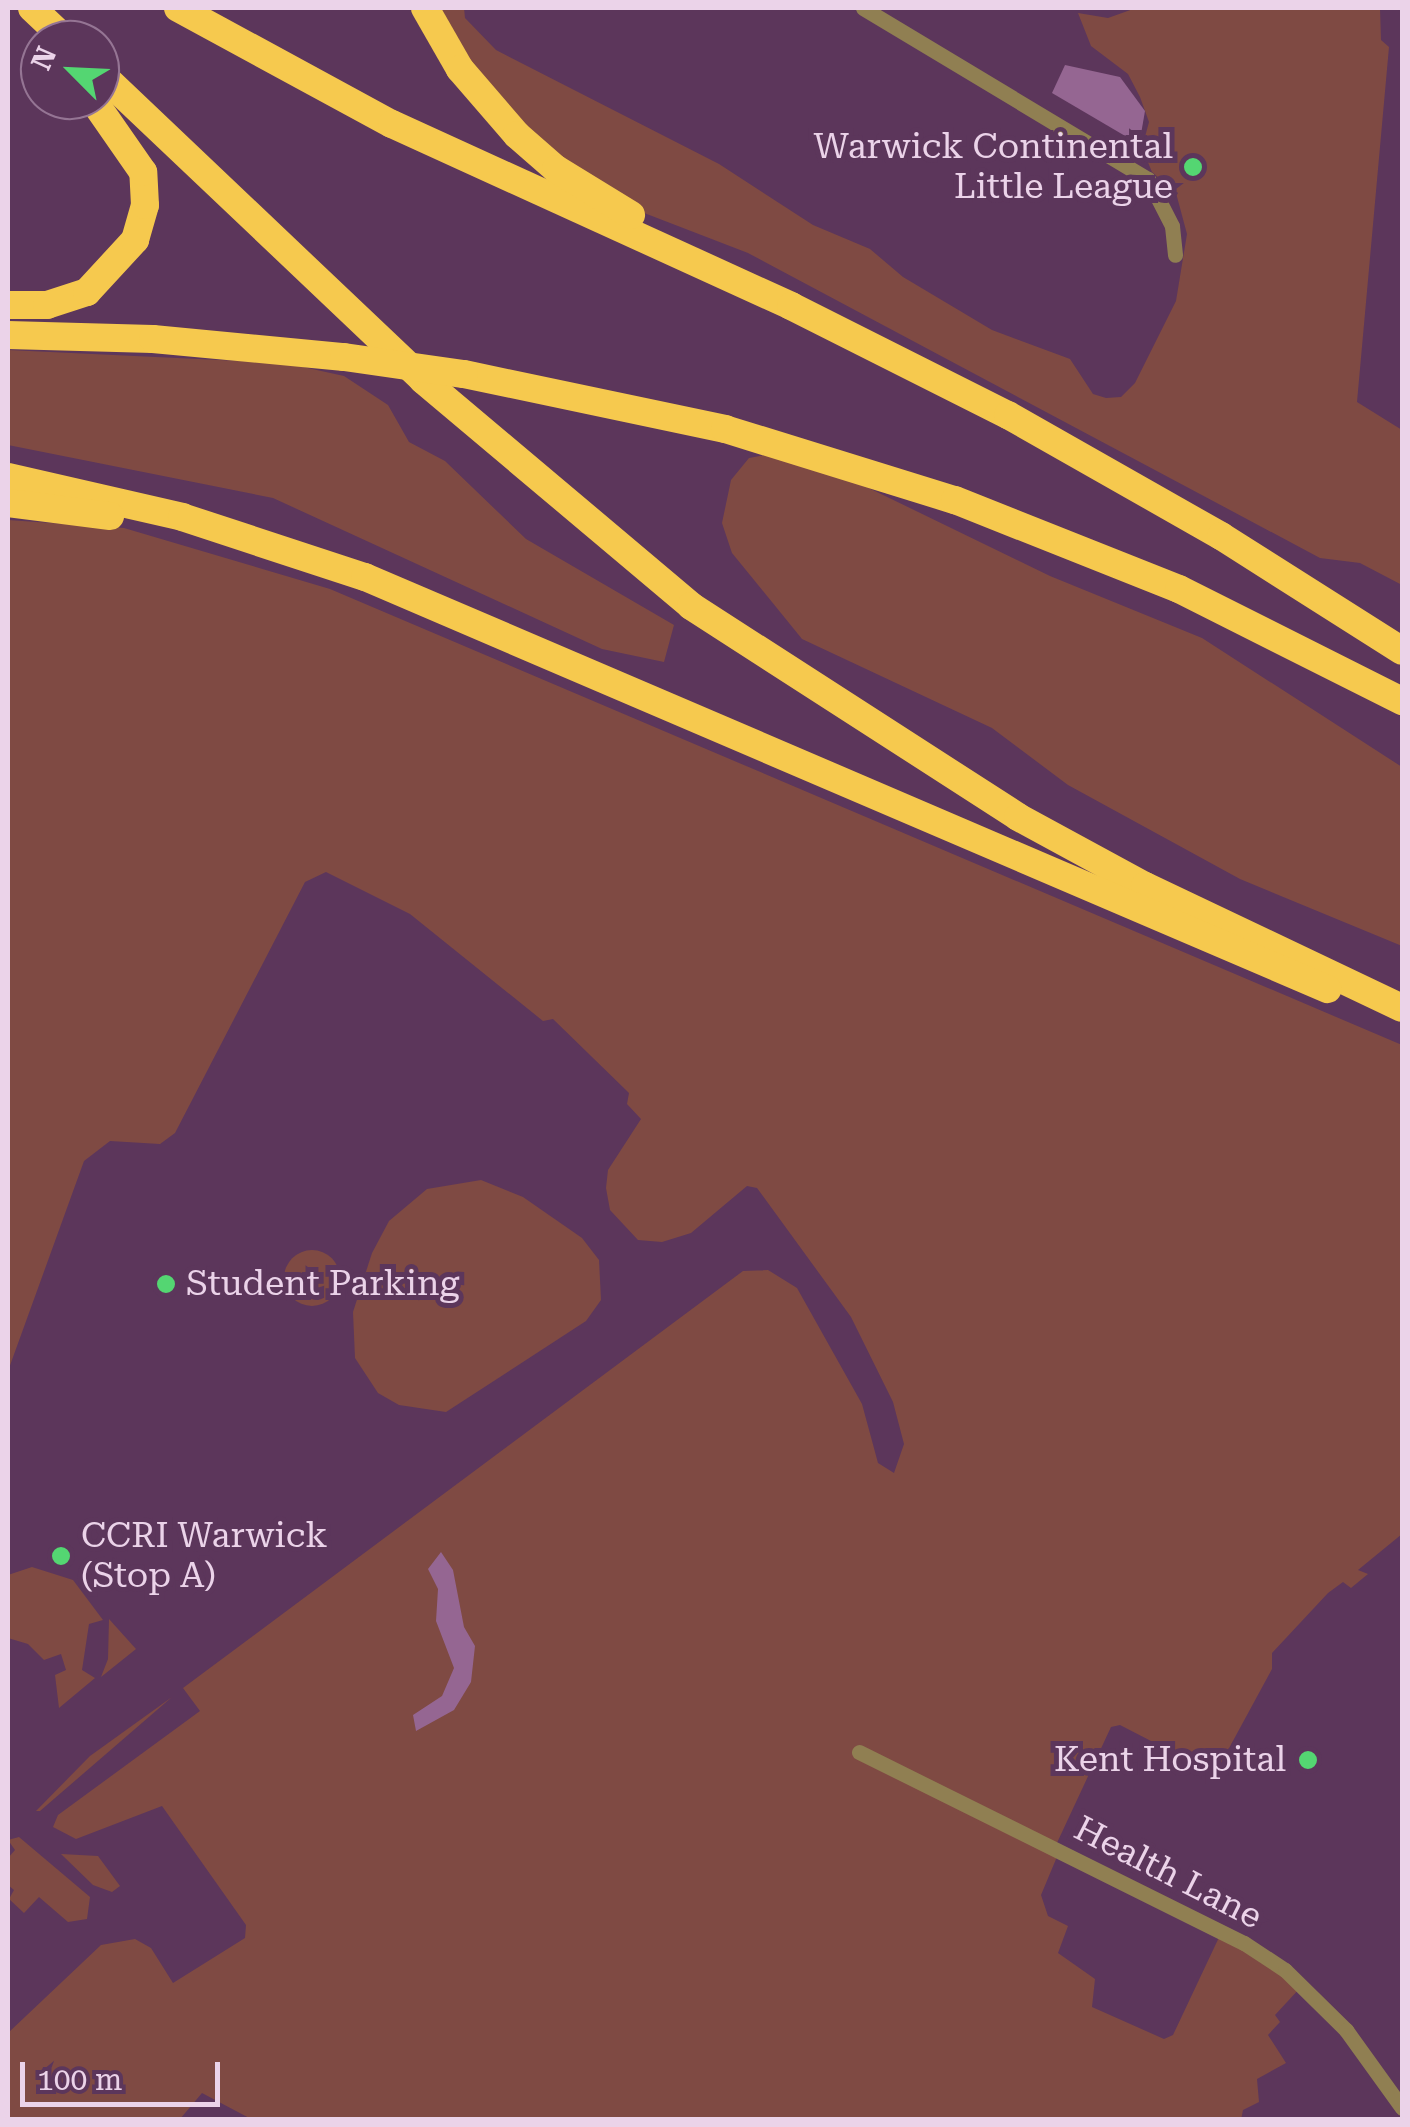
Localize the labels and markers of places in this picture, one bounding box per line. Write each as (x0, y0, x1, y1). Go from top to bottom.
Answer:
place label: Warwick Continental Little League (814, 126, 1173, 208)
marker: Warwick Continental Little League (1182, 156, 1204, 178)
place label: Student Parking (186, 1263, 459, 1305)
marker: Student Parking (155, 1273, 177, 1295)
place label: CCRI Warwick (Stop A) (81, 1515, 327, 1597)
marker: CCRI Warwick (Stop A) (50, 1545, 72, 1567)
place label: Kent Hospital (1054, 1739, 1286, 1781)
marker: Kent Hospital (1295, 1747, 1321, 1773)

